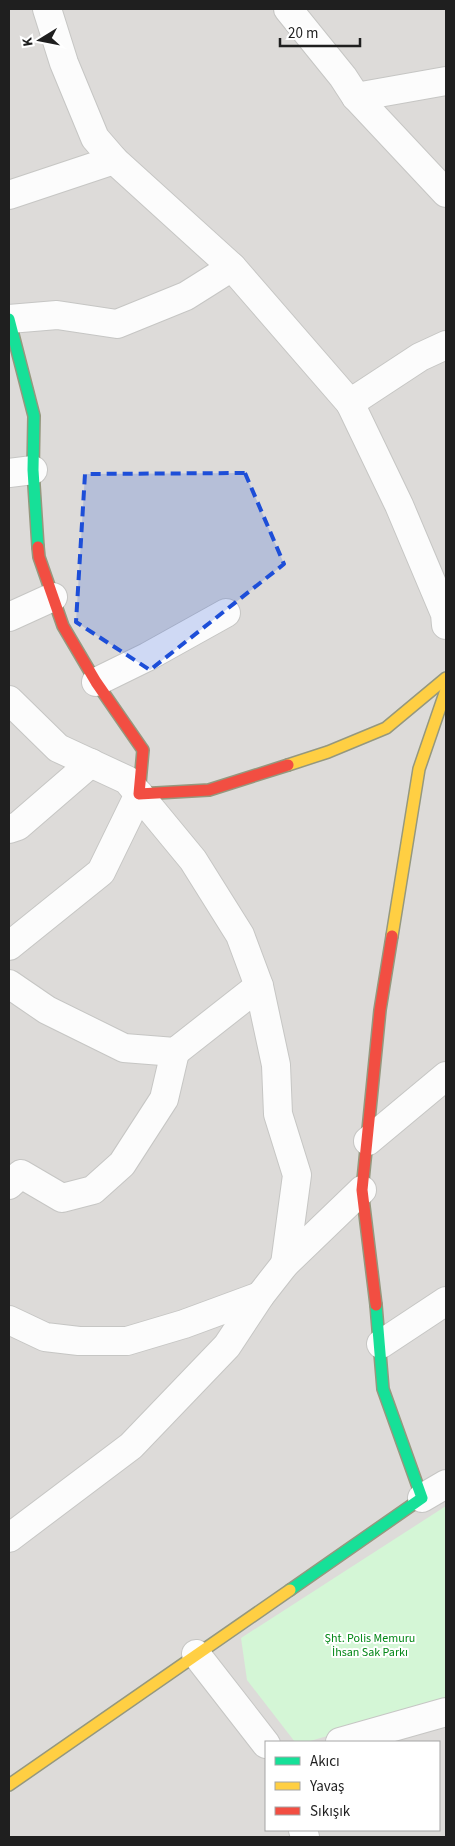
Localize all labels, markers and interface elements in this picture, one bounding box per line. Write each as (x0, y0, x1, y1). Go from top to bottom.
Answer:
north arrow (15, 15, 65, 65)
scale bar (280, 15, 360, 47)
text: 20 m (288, 23, 318, 44)
text: K (18, 36, 39, 48)
park label: Şht. Polis Memuru İhsan Sak Parkı (325, 1630, 415, 1661)
legend (265, 1741, 440, 1831)
text: Akıcı (310, 1751, 340, 1772)
text: Yavaş (309, 1776, 344, 1797)
text: Sıkışık (310, 1801, 351, 1822)

